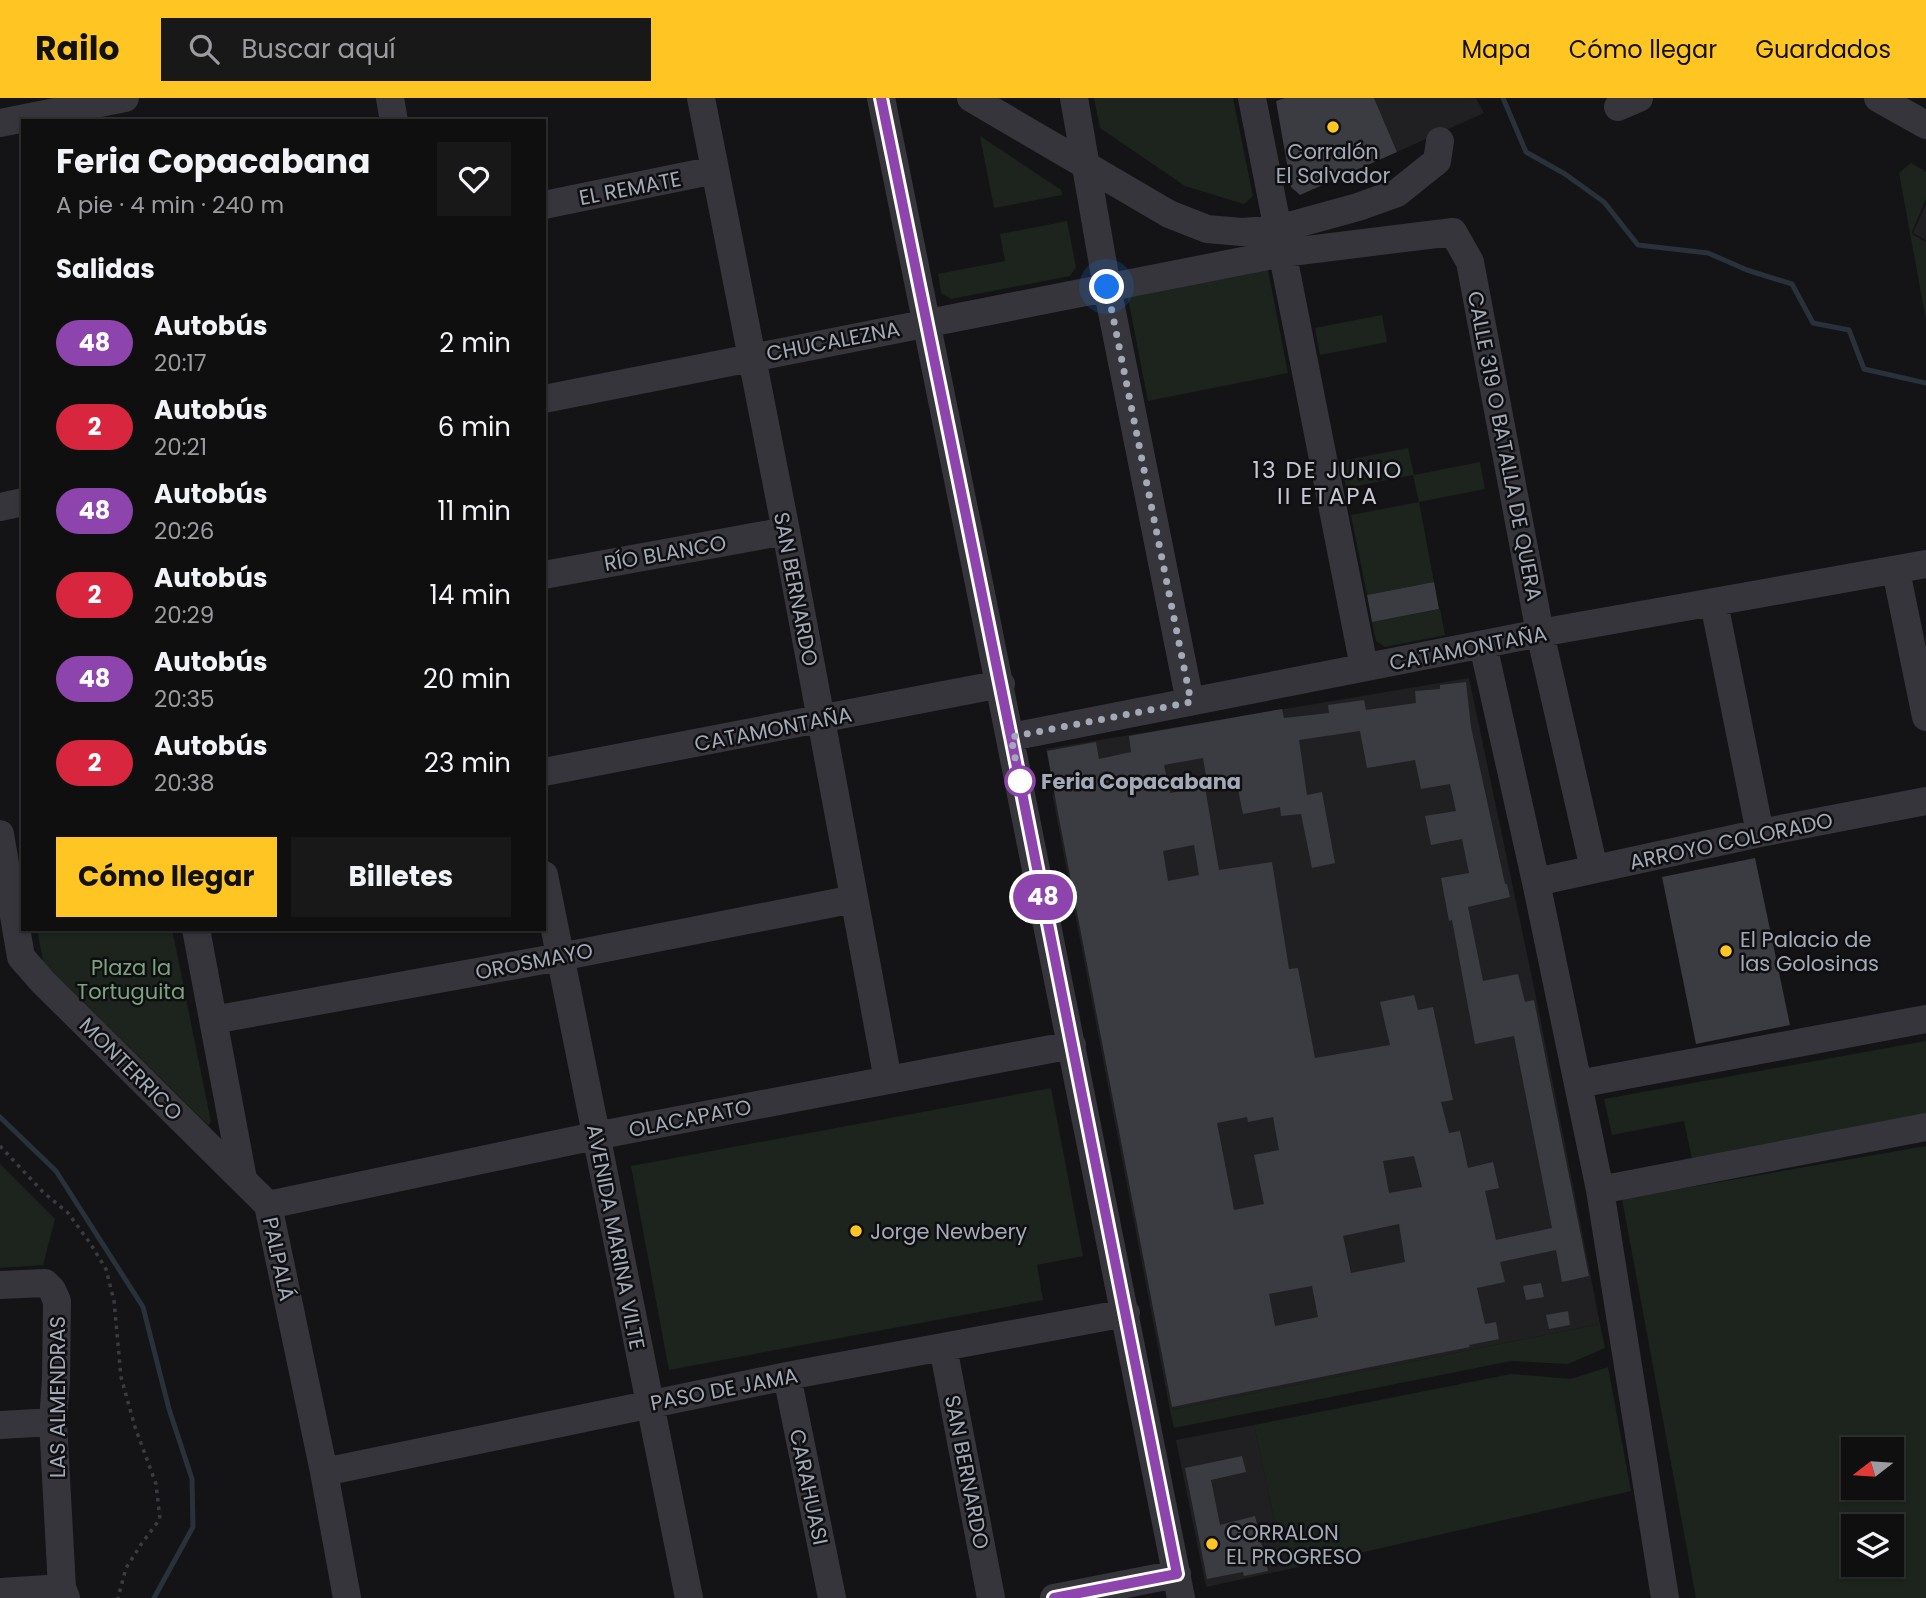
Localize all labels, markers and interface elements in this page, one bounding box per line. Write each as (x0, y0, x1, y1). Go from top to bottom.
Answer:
search box (161, 18, 651, 81)
text: Railo (35, 25, 119, 72)
icon: search (185, 30, 223, 68)
text: Buscar aquí (241, 31, 396, 67)
text: Mapa (1461, 33, 1531, 66)
text: Cómo llegar (1569, 33, 1717, 66)
text: Guardados (1755, 33, 1891, 66)
marker: Corralón El Salvador (1325, 119, 1341, 135)
place label: Corralón El Salvador (1276, 137, 1391, 190)
text: Feria Copacabana (56, 138, 370, 185)
button: heart (437, 142, 511, 216)
street label: EL REMATE (576, 164, 684, 212)
text: A pie · 4 min · 240 m (56, 189, 284, 221)
text: Salidas (56, 251, 155, 287)
your location (1089, 269, 1124, 304)
street label: CALLE 319 O BATALLA DE QUERA (1461, 289, 1549, 603)
text: Autobús (154, 308, 268, 344)
street label: CHUCALEZNA (764, 314, 902, 368)
text: 2 min (439, 325, 511, 361)
text: 48 (79, 326, 110, 359)
text: 20:17 (154, 347, 207, 379)
text: Autobús (154, 392, 268, 428)
text: 6 min (438, 409, 511, 445)
text: 2 (88, 410, 101, 443)
text: 20:21 (154, 431, 207, 463)
district label: 13 DE JUNIO II ETAPA (1253, 454, 1403, 512)
text: Autobús (154, 476, 268, 512)
text: 11 min (438, 493, 511, 529)
text: 48 (79, 494, 110, 527)
street label: SAN BERNARDO (767, 510, 825, 668)
text: 20:26 (154, 515, 214, 547)
street label: RÍO BLANCO (602, 528, 728, 578)
text: Autobús (154, 560, 268, 596)
text: 14 min (430, 577, 511, 613)
text: 2 (88, 578, 101, 611)
text: 20:29 (154, 599, 214, 631)
street label: CATAMONTAÑA (1387, 619, 1549, 677)
text: Autobús (154, 644, 268, 680)
text: 20 min (423, 661, 511, 697)
text: 48 (79, 662, 110, 695)
text: 20:35 (154, 683, 215, 715)
street label: CATAMONTAÑA (692, 700, 854, 758)
text: Autobús (154, 728, 268, 764)
text: 23 min (424, 745, 511, 781)
text: 2 (88, 746, 101, 779)
marker: Feria Copacabana (1005, 766, 1035, 796)
text: 20:38 (154, 767, 215, 799)
place label: Feria Copacabana (1041, 767, 1241, 796)
street label: ARROYO COLORADO (1627, 805, 1835, 877)
button: Cómo llegar (56, 837, 277, 917)
button: Billetes (291, 837, 511, 917)
line badge: 48 (1012, 874, 1074, 920)
text: 48 (1027, 880, 1059, 913)
place label: El Palacio de las Golosinas (1740, 925, 1879, 978)
street label: OROSMAYO (473, 935, 595, 987)
marker: El Palacio de las Golosinas (1718, 943, 1734, 959)
park label: Plaza la Tortuguita (77, 953, 185, 1006)
street label: MONTERRICO (73, 1011, 189, 1127)
street label: OLACAPATO (626, 1092, 754, 1144)
street label: AVENIDA MARINA VILTE (580, 1122, 652, 1352)
street label: PALPALÁ (256, 1214, 302, 1304)
place label: Jorge Newbery (870, 1217, 1027, 1246)
marker: Jorge Newbery (848, 1223, 864, 1239)
street label: LAS ALMENDRAS (43, 1316, 72, 1478)
street label: PASO DE JAMA (648, 1361, 800, 1417)
street label: SAN BERNARDO (938, 1393, 996, 1551)
street label: CARAHUASI (783, 1426, 835, 1548)
north arrow (1841, 1437, 1904, 1500)
map controls (1841, 1437, 1904, 1577)
button: layers (1841, 1514, 1904, 1577)
place label: CORRALON EL PROGRESO (1226, 1518, 1362, 1571)
marker: CORRALON EL PROGRESO (1204, 1536, 1220, 1552)

